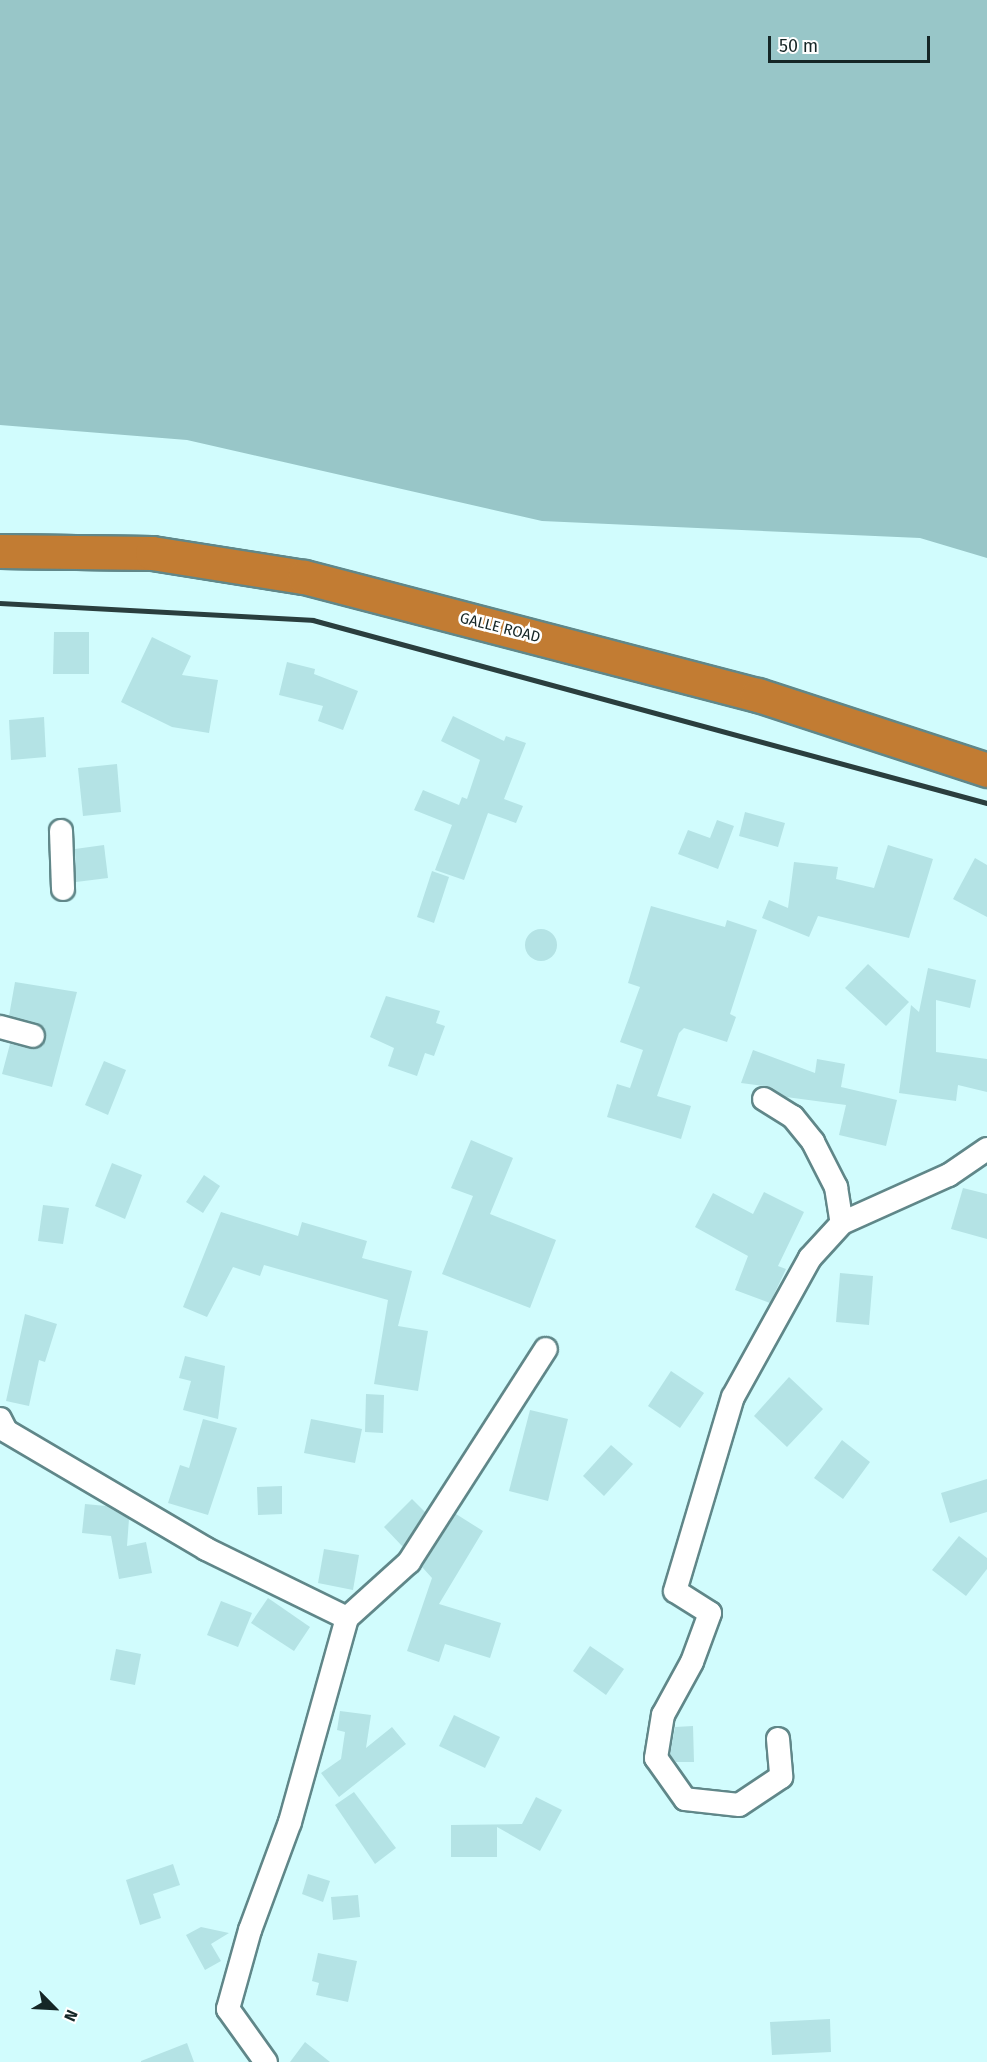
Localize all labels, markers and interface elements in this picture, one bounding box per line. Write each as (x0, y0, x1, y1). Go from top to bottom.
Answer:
scale bar (771, 24, 933, 62)
text: 50 m (779, 35, 818, 57)
street label: GALLE ROAD (458, 609, 542, 647)
north arrow (24, 1978, 84, 2038)
text: N (60, 2007, 82, 2024)

